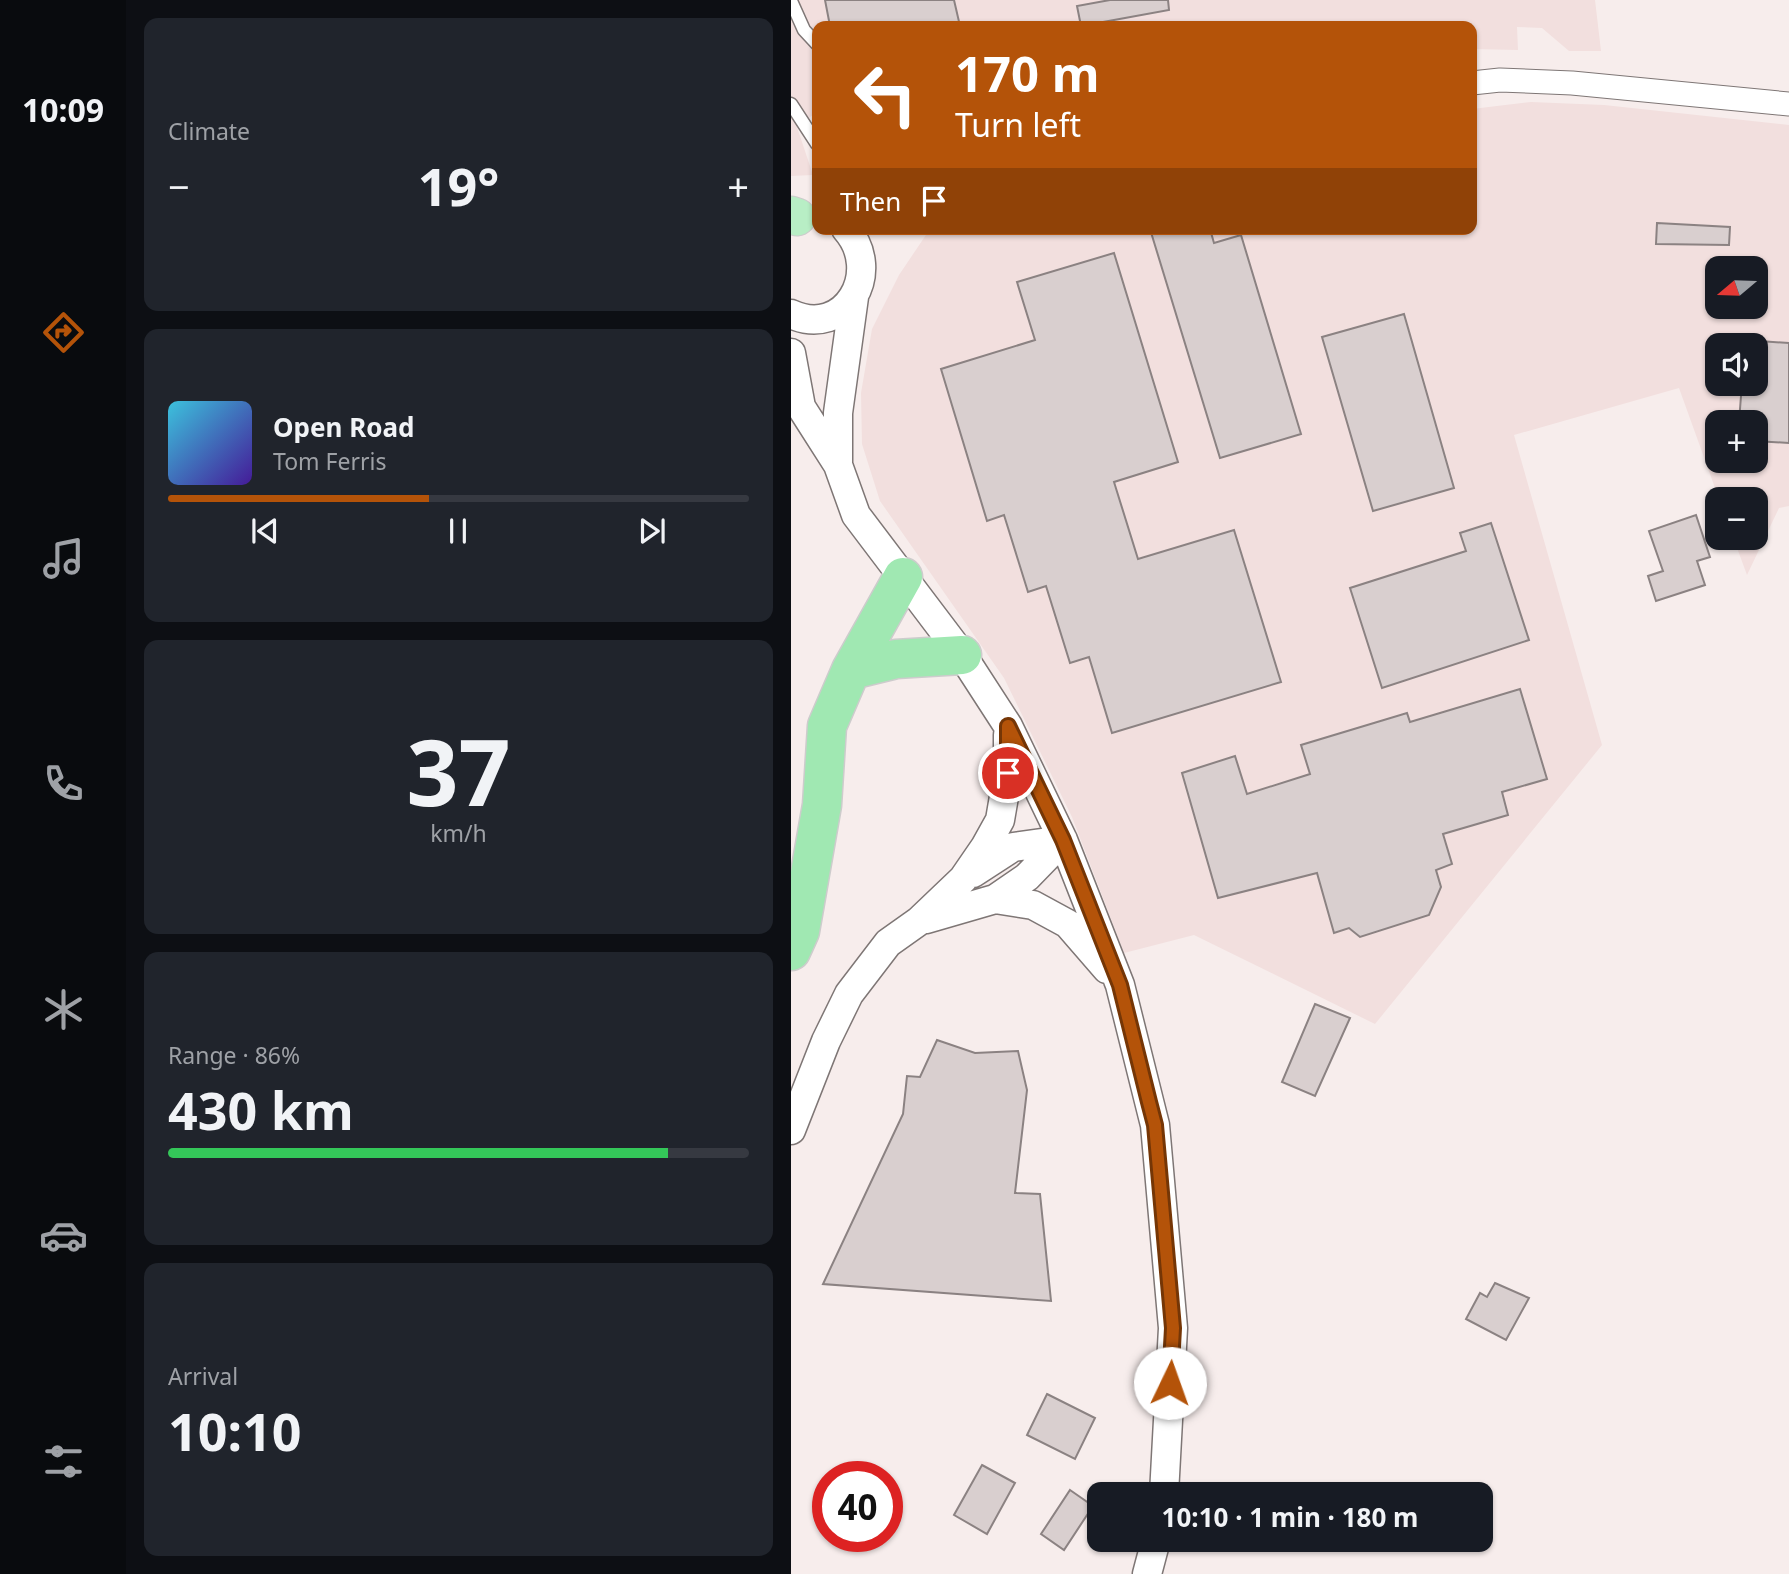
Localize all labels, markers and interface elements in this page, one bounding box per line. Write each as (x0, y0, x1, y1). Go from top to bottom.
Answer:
text: 170 m (955, 40, 1100, 106)
icon: left (840, 49, 931, 140)
text: 10:09 (22, 88, 104, 131)
text: Turn left (955, 103, 1081, 146)
text: Climate (168, 115, 250, 147)
text: 19° (418, 150, 499, 221)
text: − (168, 160, 190, 212)
text: + (727, 160, 749, 212)
icon: arrive (915, 182, 953, 220)
text: Then (840, 183, 901, 219)
north arrow (1705, 256, 1767, 318)
map controls (1705, 256, 1768, 550)
icon: directions (39, 308, 88, 357)
button: sound (1705, 333, 1768, 396)
text: Open Road (273, 409, 415, 445)
button: + (1705, 410, 1768, 473)
text: Tom Ferris (273, 445, 386, 477)
button: − (1705, 487, 1768, 550)
icon: previous (246, 512, 284, 550)
icon: pause (439, 512, 477, 550)
icon: next (633, 512, 671, 550)
icon: music (39, 534, 88, 583)
text: 37 (406, 709, 511, 833)
pin (978, 743, 1038, 803)
icon: arrive (989, 754, 1027, 792)
icon: phone (39, 759, 88, 808)
text: km/h (430, 817, 487, 849)
icon: climate (39, 985, 88, 1034)
text: Range · 86% (168, 1039, 300, 1071)
text: 430 km (168, 1074, 354, 1145)
icon: car (39, 1211, 88, 1260)
position arrow (1133, 1346, 1207, 1420)
text: Arrival (168, 1360, 238, 1392)
text: 10:10 (168, 1395, 302, 1466)
icon: filters (39, 1437, 88, 1486)
speed limit sign: 40 (812, 1461, 903, 1552)
text: 10:10 · 1 min · 180 m (1162, 1499, 1418, 1535)

